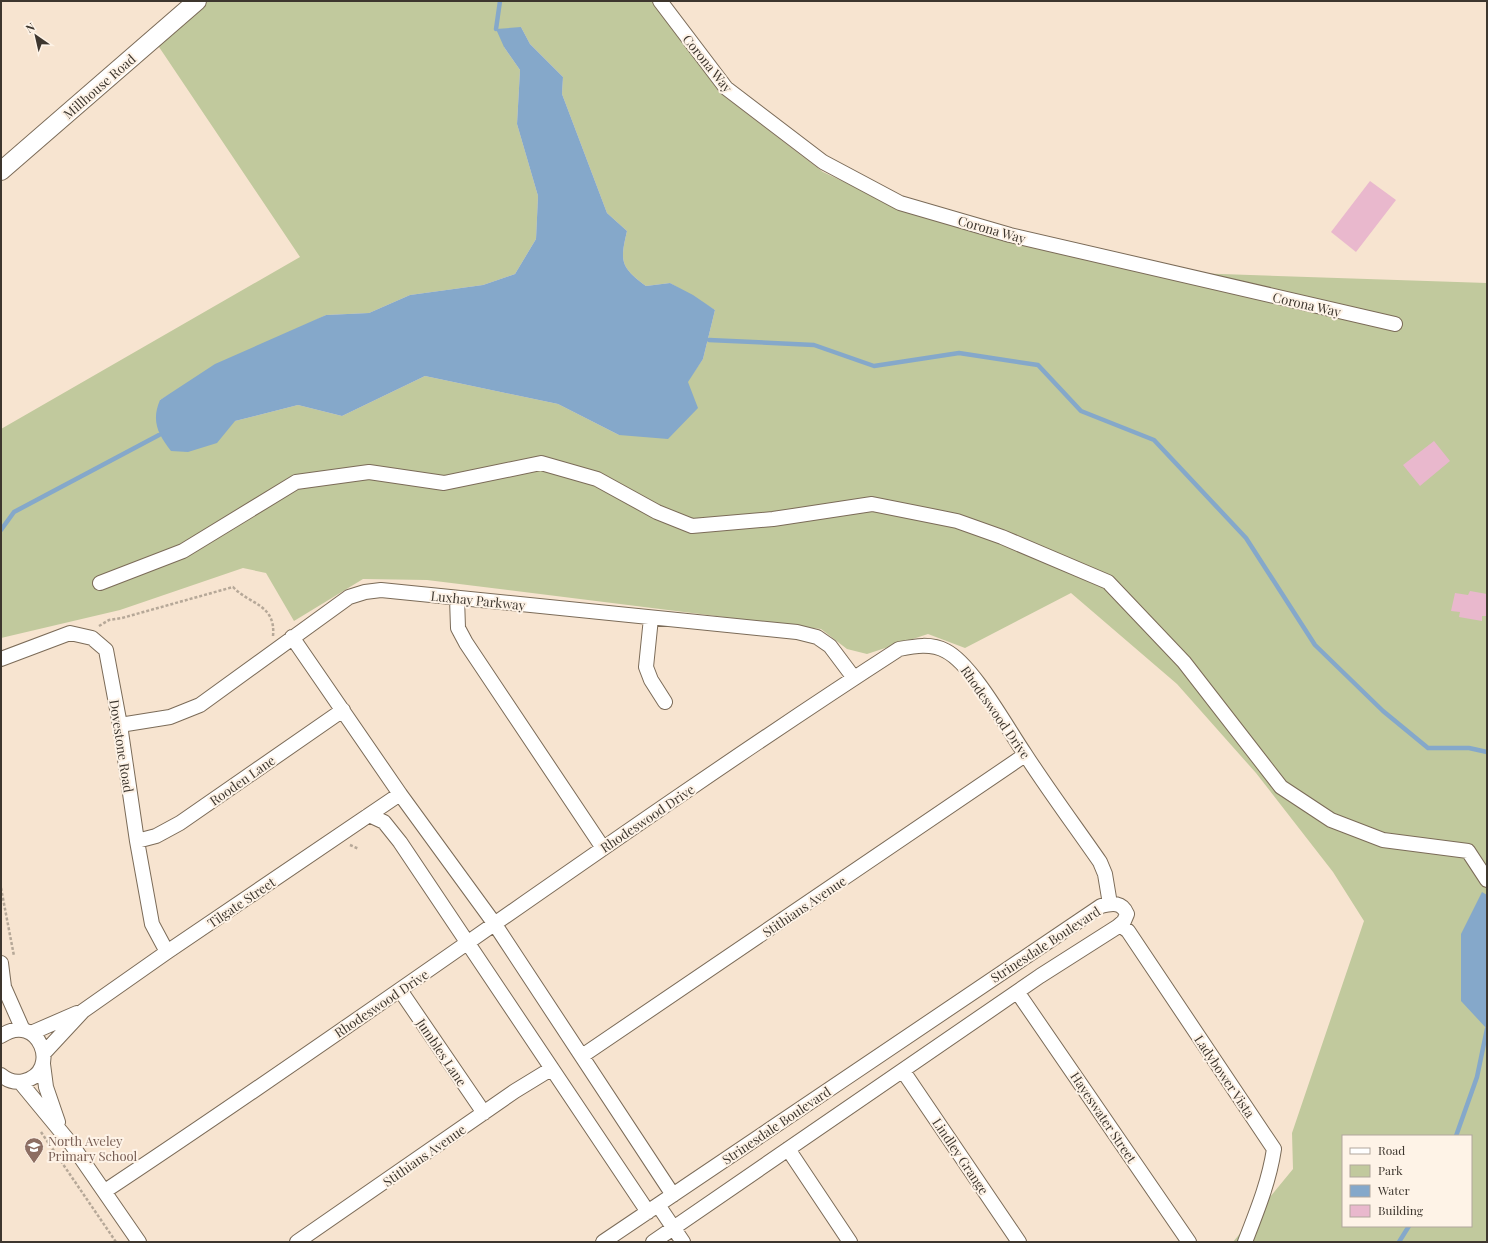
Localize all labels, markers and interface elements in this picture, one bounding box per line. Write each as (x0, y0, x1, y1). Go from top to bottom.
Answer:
north arrow (16, 16, 56, 56)
text: N (23, 19, 38, 36)
street label: Corona Way (679, 31, 737, 96)
street label: Millhouse Road (59, 50, 139, 122)
street label: Corona Way (956, 211, 1028, 247)
street label: Corona Way (1271, 288, 1343, 320)
street label: Luxhay Parkway (430, 587, 527, 613)
street label: Rhodeswood Drive (958, 662, 1035, 762)
street label: Dovestone Road (106, 698, 138, 794)
street label: Rooden Lane (206, 751, 278, 809)
street label: Rhodeswood Drive (597, 780, 698, 856)
street label: Stithians Avenue (759, 872, 849, 940)
street label: Tilgate Street (204, 873, 278, 931)
street label: Strinesdale Boulevard (987, 902, 1103, 986)
street label: Rhodeswood Drive (331, 965, 432, 1041)
street label: Jumbles Lane (413, 1014, 471, 1089)
street label: Ladybower Vista (1191, 1031, 1259, 1121)
street label: Hayeswater Street (1067, 1068, 1141, 1166)
street label: Strinesdale Boulevard (718, 1082, 834, 1168)
street label: Lindley Grange (929, 1115, 993, 1198)
street label: Stithians Avenue (379, 1120, 469, 1190)
place label: North Aveley Primary School (48, 1132, 138, 1164)
legend (1342, 1135, 1472, 1227)
school or university icon: North Aveley Primary School (23, 1136, 45, 1164)
text: Road (1378, 1142, 1405, 1158)
text: Park (1378, 1162, 1403, 1178)
text: Water (1377, 1182, 1411, 1198)
text: Building (1378, 1202, 1424, 1218)

